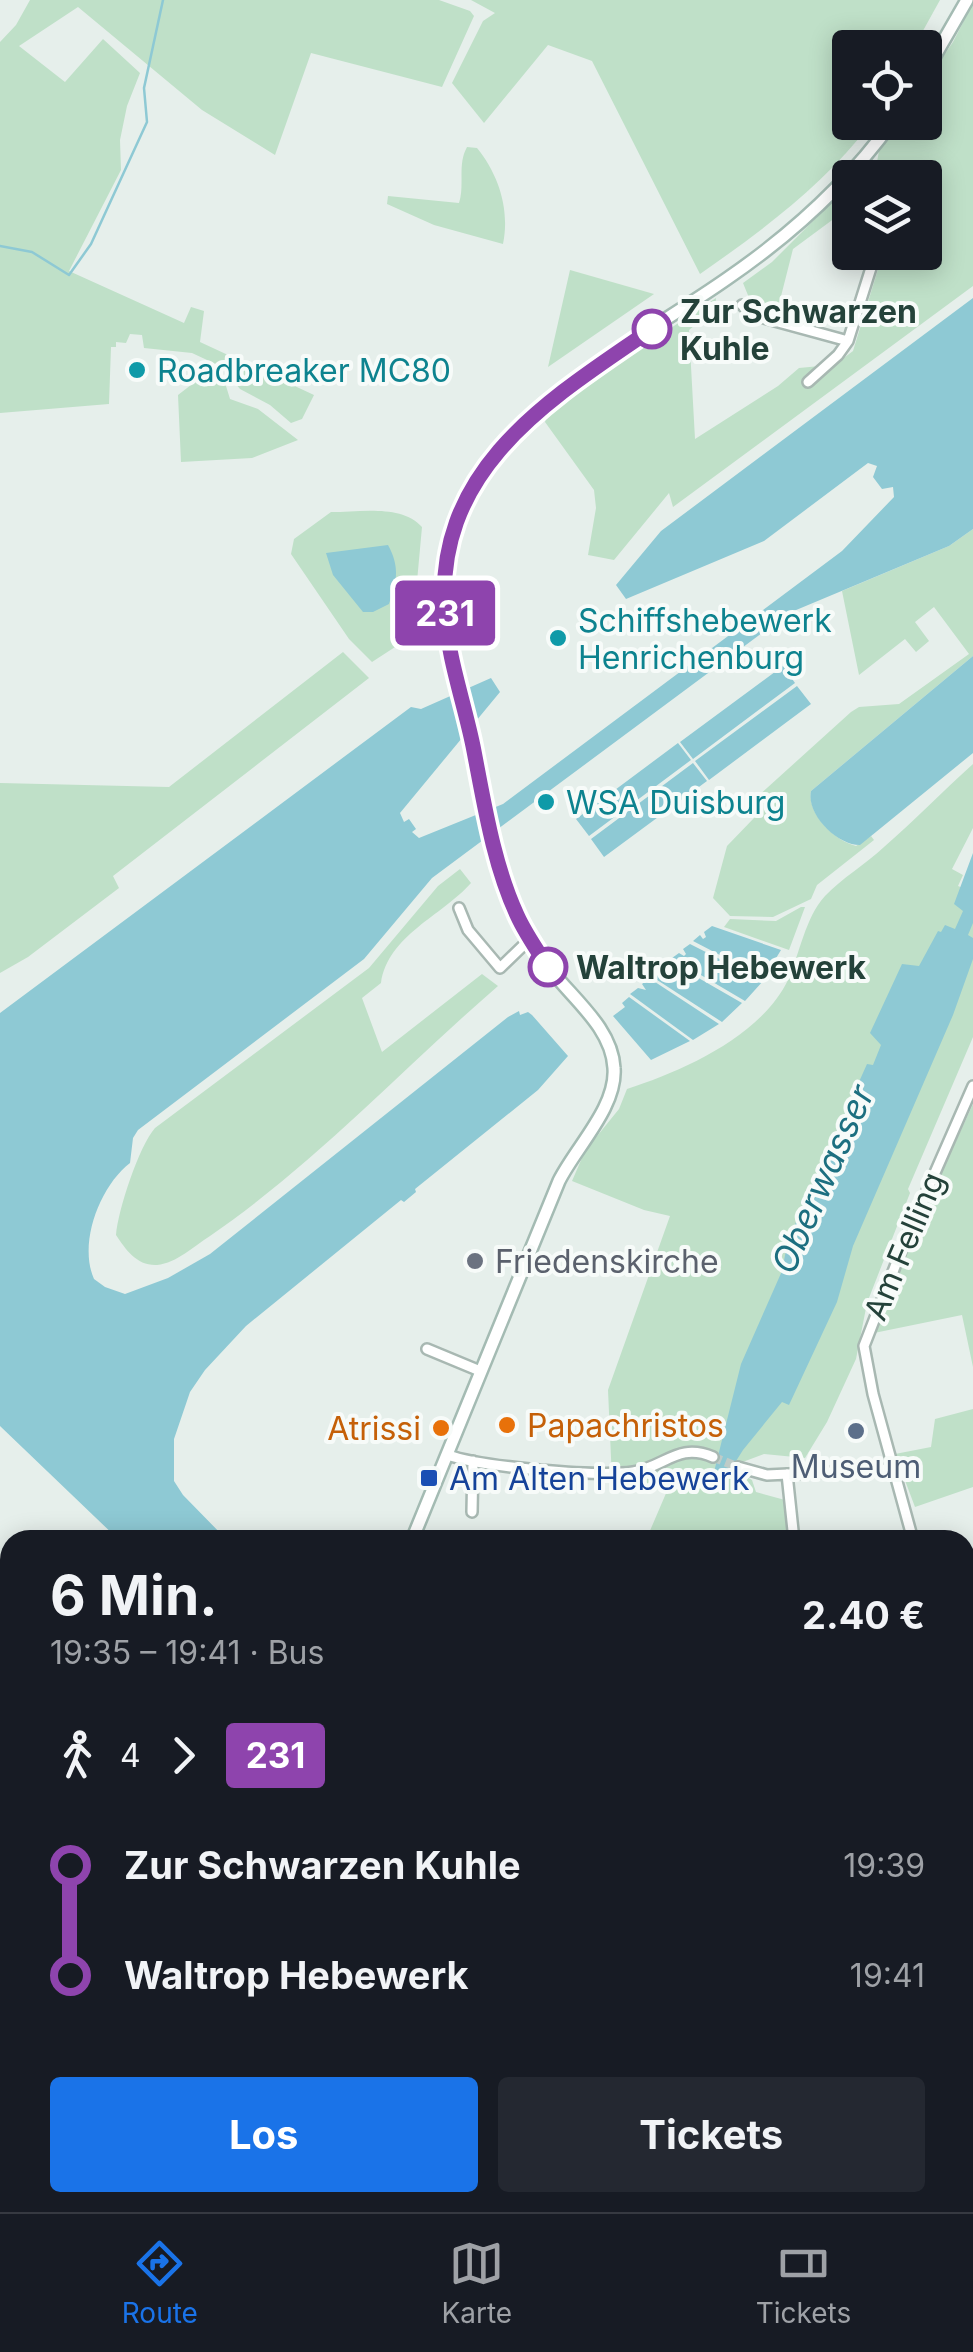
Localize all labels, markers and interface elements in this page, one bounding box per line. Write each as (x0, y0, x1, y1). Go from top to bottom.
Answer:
map controls (832, 30, 942, 270)
button: locate (832, 30, 942, 140)
button: layers (832, 160, 942, 270)
place label: Zur Schwarzen Kuhle (680, 292, 917, 368)
marker: Zur Schwarzen Kuhle (633, 310, 671, 348)
place label: Roadbreaker MC80 (157, 351, 451, 390)
marker: Roadbreaker MC80 (126, 359, 148, 381)
line badge: 231 (388, 580, 502, 646)
text: 231 (415, 592, 475, 634)
place label: Schiffshebewerk Henrichenburg (578, 601, 832, 677)
marker: Schiffshebewerk Henrichenburg (547, 627, 569, 649)
place label: WSA Duisburg (566, 783, 785, 822)
marker: WSA Duisburg (535, 791, 557, 813)
marker: Waltrop Hebewerk (529, 948, 567, 986)
place label: Waltrop Hebewerk (576, 948, 867, 987)
water label: Oberwasser (762, 1078, 883, 1280)
street label: Am Felling (855, 1166, 953, 1326)
place label: Friedenskirche (495, 1242, 719, 1281)
marker: Friedenskirche (464, 1250, 486, 1272)
place label: Papachristos (527, 1406, 724, 1445)
place label: Atrissi (327, 1409, 421, 1448)
marker: Papachristos (496, 1414, 518, 1436)
marker: Atrissi (430, 1417, 452, 1439)
marker: Museum (845, 1420, 867, 1442)
place label: Museum (791, 1447, 921, 1486)
place label: Am Alten Hebewerk (449, 1459, 750, 1498)
marker: Am Alten Hebewerk (418, 1467, 440, 1489)
text: 6 Min. (50, 1562, 218, 1628)
text: 2.40 € (802, 1592, 925, 1638)
text: 19:35 – 19:41 · Bus (50, 1633, 324, 1672)
icon: walk (50, 1728, 105, 1783)
icon: forward (156, 1728, 211, 1783)
text: 231 (246, 1734, 305, 1776)
text: 4 (120, 1736, 141, 1775)
text: Zur Schwarzen Kuhle (124, 1842, 521, 1888)
text: 19:39 (843, 1846, 925, 1885)
text: Waltrop Hebewerk (124, 1952, 469, 1998)
text: 19:41 (850, 1956, 925, 1995)
button: Los (50, 2077, 478, 2192)
button: Tickets (498, 2077, 925, 2192)
tab: Route (122, 2236, 198, 2330)
tab: Karte (441, 2236, 512, 2330)
tab: Tickets (756, 2236, 851, 2330)

